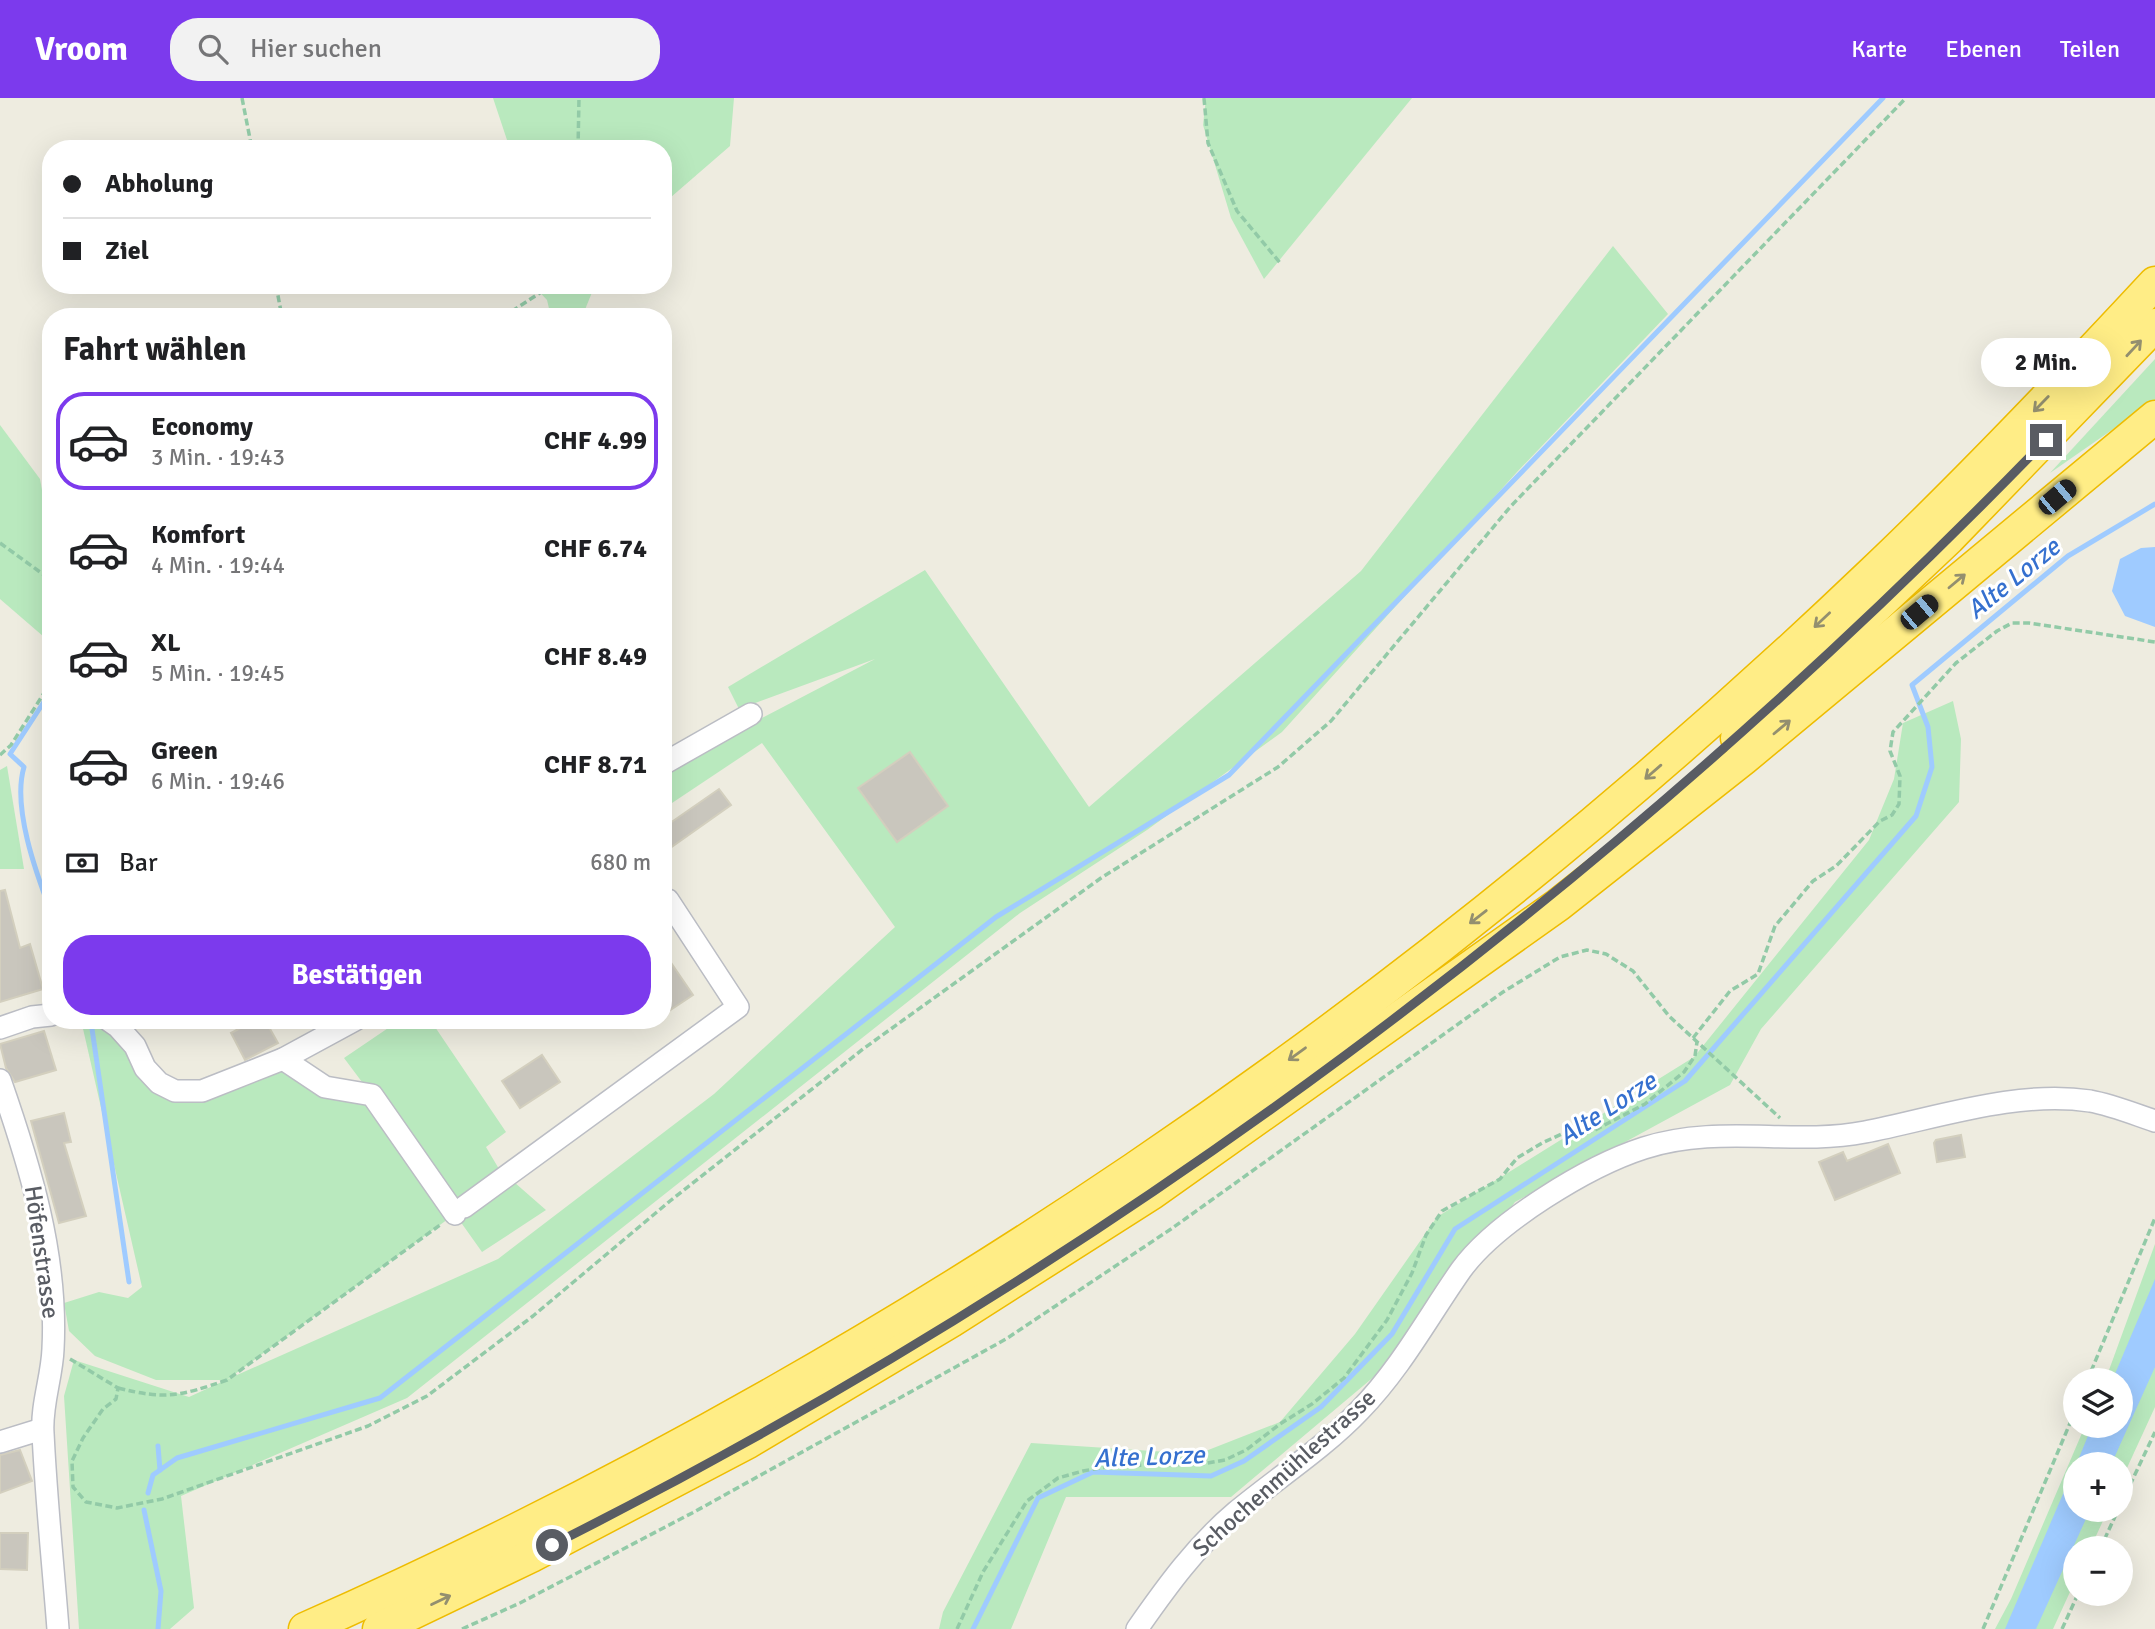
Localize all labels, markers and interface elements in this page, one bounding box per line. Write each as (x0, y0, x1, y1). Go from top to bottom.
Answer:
search box (170, 18, 660, 81)
text: Vroom (35, 29, 128, 70)
icon: search (194, 30, 232, 68)
text: Hier suchen (250, 33, 382, 65)
text: Karte (1851, 34, 1907, 64)
text: Ebenen (1945, 34, 2022, 64)
text: Teilen (2060, 34, 2120, 64)
text: Abholung (105, 168, 213, 200)
text: Ziel (105, 235, 149, 267)
text: Fahrt wählen (63, 330, 247, 369)
callout: 2 Min. (1981, 338, 2111, 388)
one-way arrow (2125, 339, 2142, 357)
text: 2 Min. (2015, 348, 2077, 377)
one-way arrow (2033, 395, 2050, 412)
icon: car (67, 410, 130, 473)
text: Economy (151, 411, 253, 443)
route end (2030, 424, 2062, 456)
text: CHF 4.99 (544, 425, 647, 457)
text: 3 Min. · 19:43 (151, 443, 285, 472)
car (2035, 475, 2080, 519)
icon: car (67, 518, 130, 581)
text: Komfort (151, 519, 245, 551)
water label: Alte Lorze (1960, 530, 2068, 626)
text: CHF 6.74 (544, 533, 647, 565)
text: 4 Min. · 19:44 (151, 551, 285, 580)
one-way arrow (1947, 573, 1965, 589)
car (1897, 590, 1942, 634)
one-way arrow (1814, 611, 1831, 628)
icon: car (67, 626, 130, 689)
text: XL (151, 627, 181, 659)
text: CHF 8.49 (544, 641, 647, 673)
text: 5 Min. · 19:45 (151, 659, 285, 688)
one-way arrow (1773, 719, 1791, 735)
icon: car (67, 734, 130, 797)
text: Green (151, 735, 218, 767)
text: CHF 8.71 (544, 749, 647, 781)
one-way arrow (1645, 764, 1663, 780)
text: 6 Min. · 19:46 (151, 767, 285, 796)
icon: cash (63, 844, 101, 882)
text: Bar (119, 847, 157, 879)
text: 680 m (590, 848, 651, 877)
one-way arrow (1470, 910, 1488, 925)
button: Bestätigen (63, 935, 651, 1015)
one-way arrow (1288, 1047, 1307, 1062)
water label: Alte Lorze (1552, 1064, 1664, 1152)
street label: Höfenstrasse (18, 1183, 66, 1321)
map controls (2063, 1368, 2133, 1606)
button: layers (2063, 1368, 2133, 1438)
street label: Schochenmühlestrasse (1186, 1383, 1382, 1563)
water label: Alte Lorze (1093, 1439, 1207, 1475)
button: + (2063, 1452, 2133, 1522)
route start (536, 1529, 568, 1561)
button: − (2063, 1536, 2133, 1606)
one-way arrow (430, 1593, 451, 1606)

